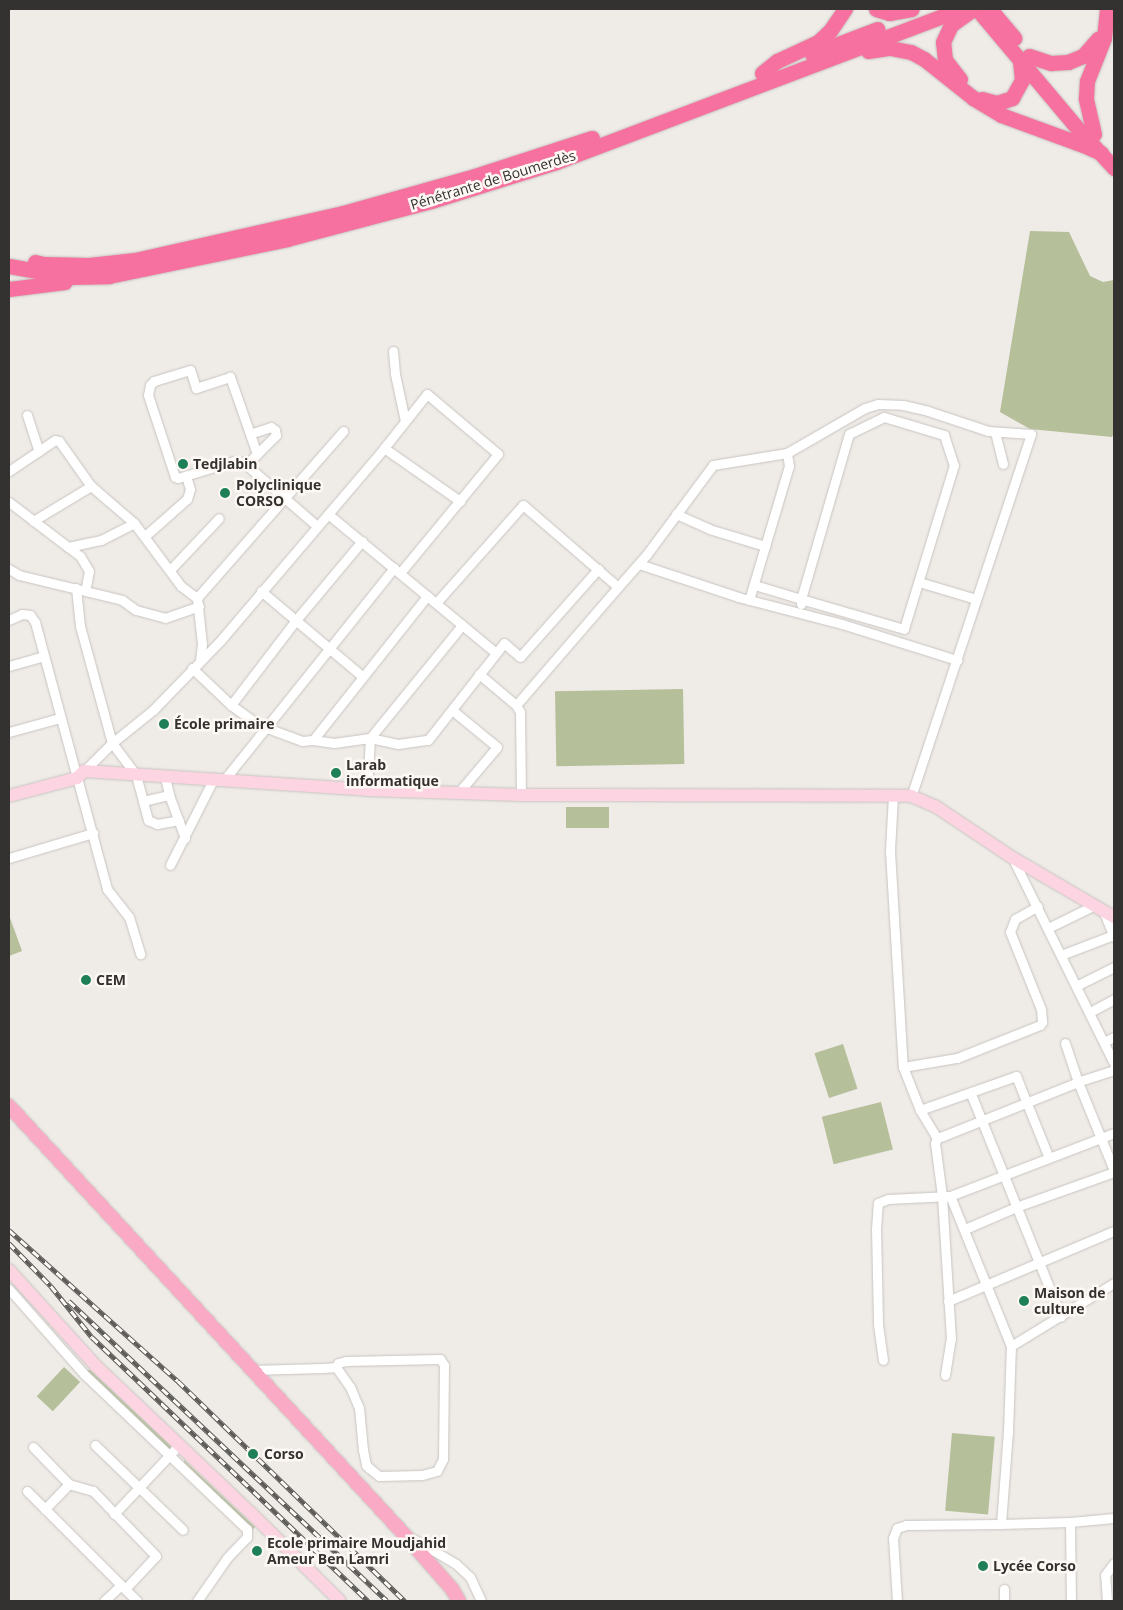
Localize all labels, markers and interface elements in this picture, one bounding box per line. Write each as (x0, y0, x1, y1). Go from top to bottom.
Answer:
street label: Pénétrante de Boumerdès (408, 147, 578, 213)
place label: Tedjlabin (193, 456, 258, 472)
marker: Tedjlabin (177, 458, 189, 470)
place label: Polyclinique CORSO (236, 477, 321, 510)
marker: Polyclinique CORSO (218, 486, 232, 500)
place label: École primaire (174, 716, 274, 732)
marker: École primaire (158, 718, 170, 730)
place label: Larab informatique (346, 757, 439, 790)
marker: Larab informatique (330, 767, 342, 779)
place label: CEM (96, 972, 126, 988)
marker: CEM (80, 974, 92, 986)
place label: Maison de culture (1034, 1285, 1106, 1318)
marker: Maison de culture (1018, 1295, 1030, 1307)
place label: Corso (264, 1446, 304, 1462)
marker: Corso (246, 1447, 260, 1461)
place label: Ecole primaire Moudjahid Ameur Ben Lamri (267, 1535, 446, 1568)
marker: Ecole primaire Moudjahid Ameur Ben Lamri (251, 1545, 263, 1557)
place label: Lycée Corso (993, 1558, 1076, 1574)
marker: Lycée Corso (977, 1560, 989, 1572)

